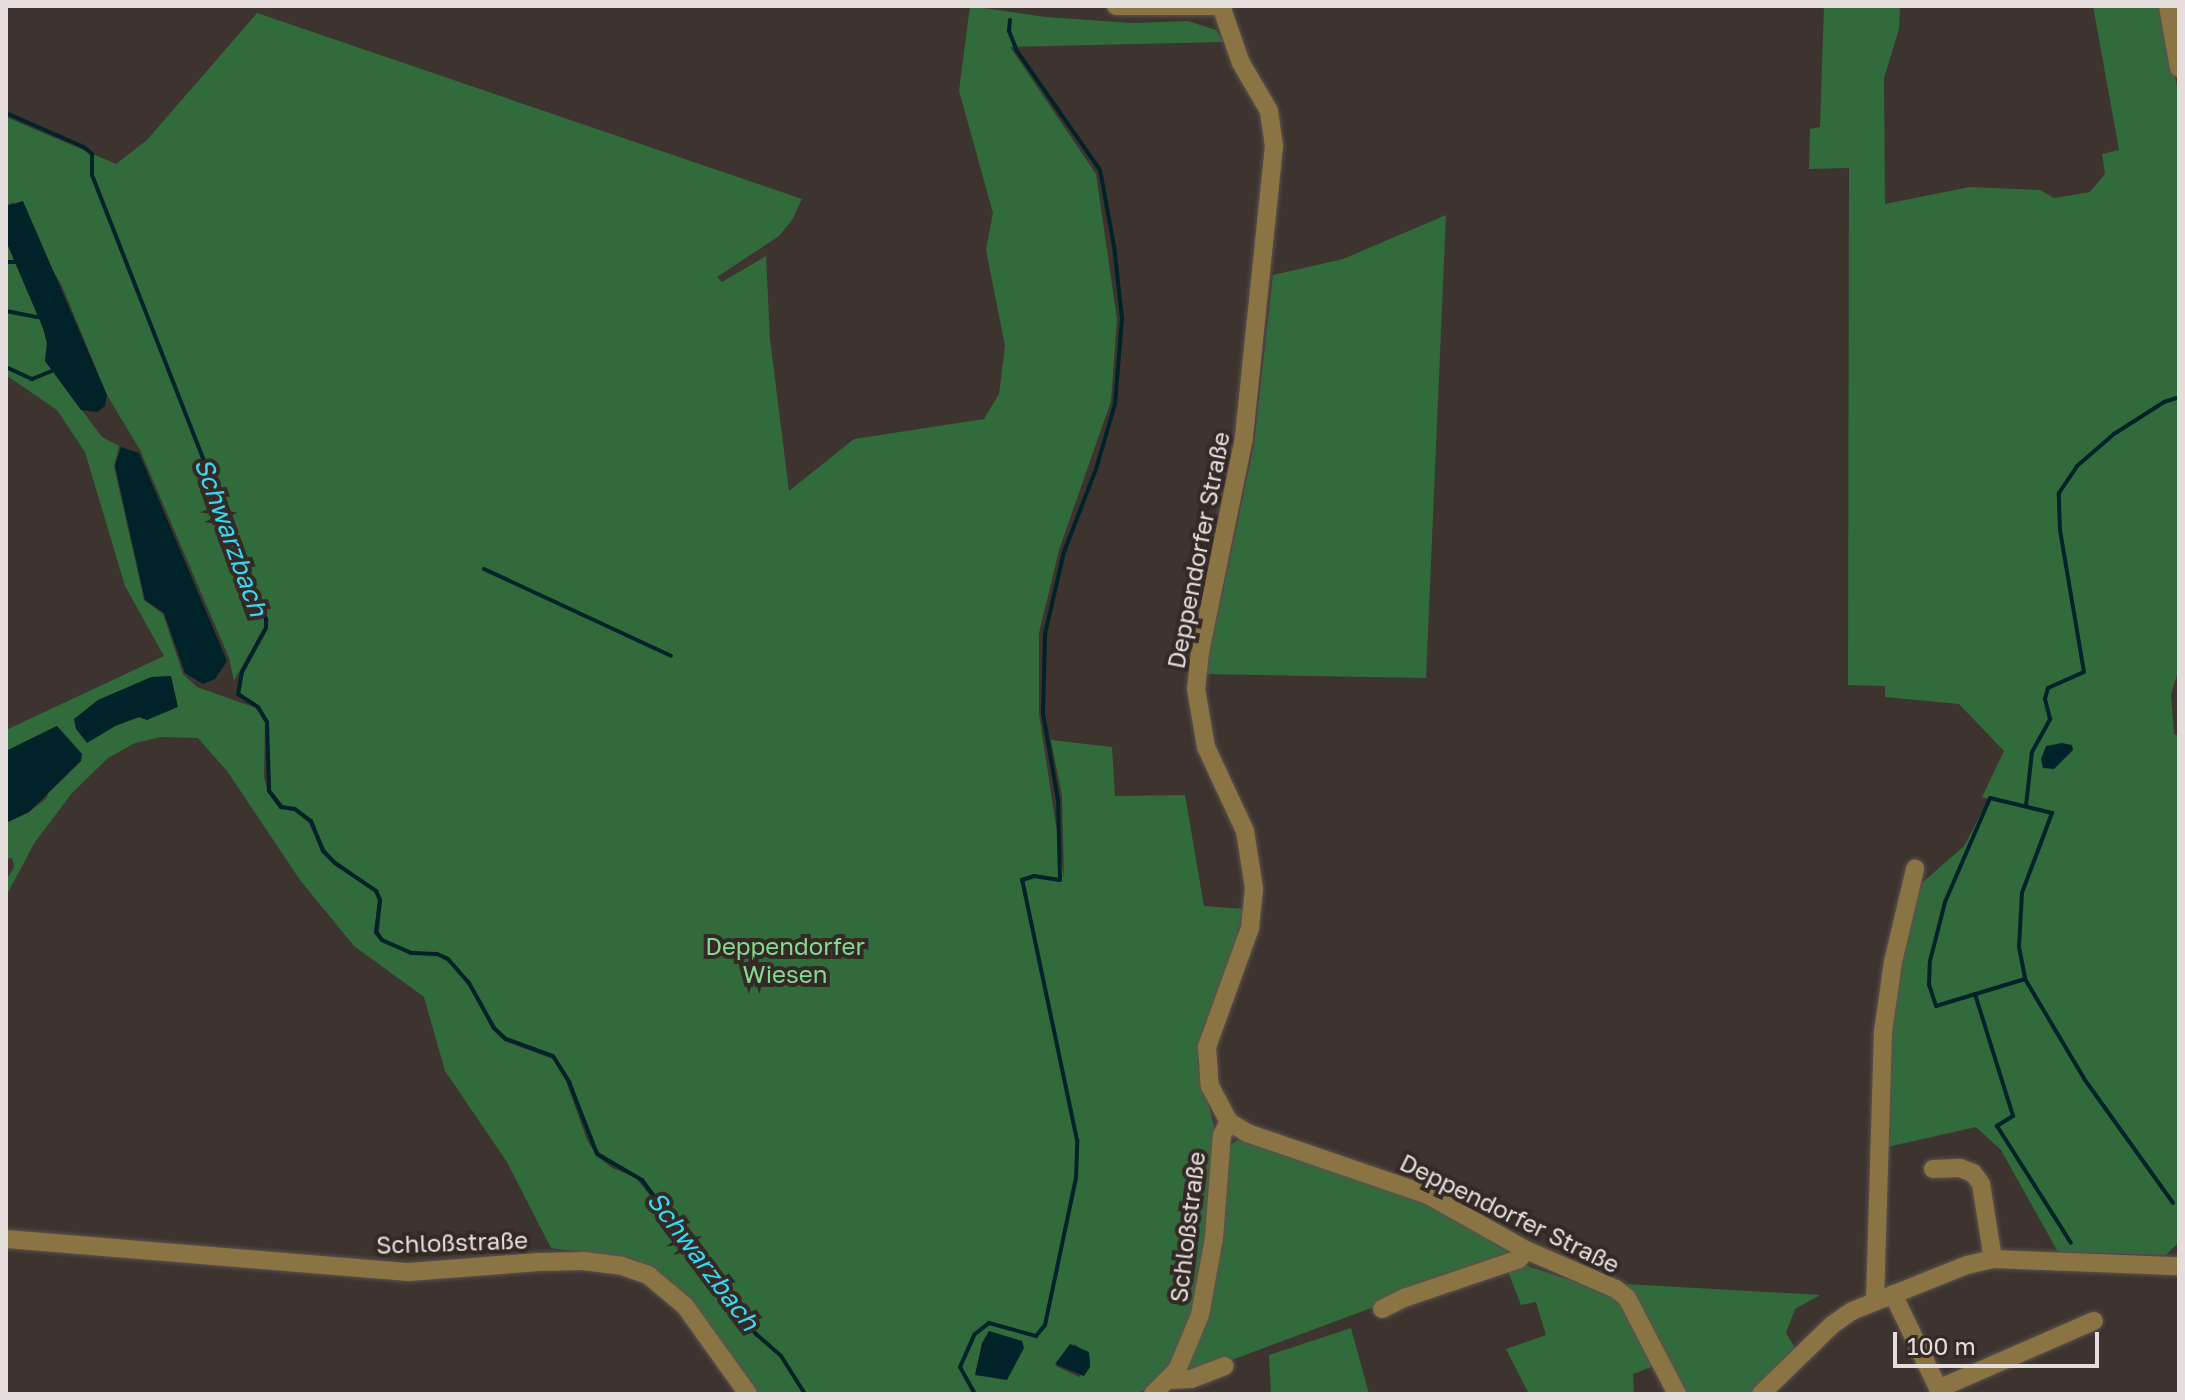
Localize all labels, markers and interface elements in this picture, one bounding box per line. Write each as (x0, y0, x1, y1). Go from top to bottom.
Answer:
street label: Deppendorfer Straße (1161, 429, 1235, 671)
water label: Schwarzbach (188, 454, 274, 620)
park label: Deppendorfer Wiesen (705, 932, 865, 988)
street label: Deppendorfer Straße (1396, 1147, 1624, 1279)
street label: Schloßstraße (1163, 1150, 1211, 1304)
water label: Schwarzbach (641, 1185, 765, 1337)
street label: Schloßstraße (376, 1225, 528, 1259)
scale bar (1897, 1316, 2103, 1366)
text: 100 m (1907, 1331, 1976, 1360)

